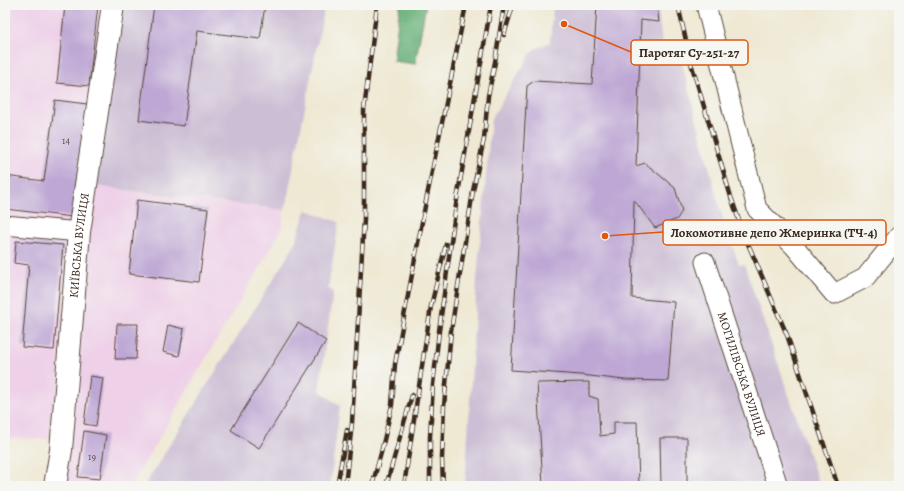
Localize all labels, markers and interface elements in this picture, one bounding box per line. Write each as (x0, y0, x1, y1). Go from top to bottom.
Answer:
callout: Паротяг Су-251-27 (631, 40, 748, 65)
text: Паротяг Су-251-27 (639, 44, 740, 61)
house number: 14 (62, 134, 70, 147)
street label: КИЇВСЬКА ВУЛИЦЯ (66, 192, 93, 298)
callout: Локомотивне депо Жмеринка (ТЧ-4) (663, 220, 886, 245)
text: Локомотивне депо Жмеринка (ТЧ-4) (670, 224, 878, 241)
street label: МОГИЛІВСЬКА ВУЛИЦЯ (714, 310, 769, 439)
house number: 19 (88, 450, 96, 463)

